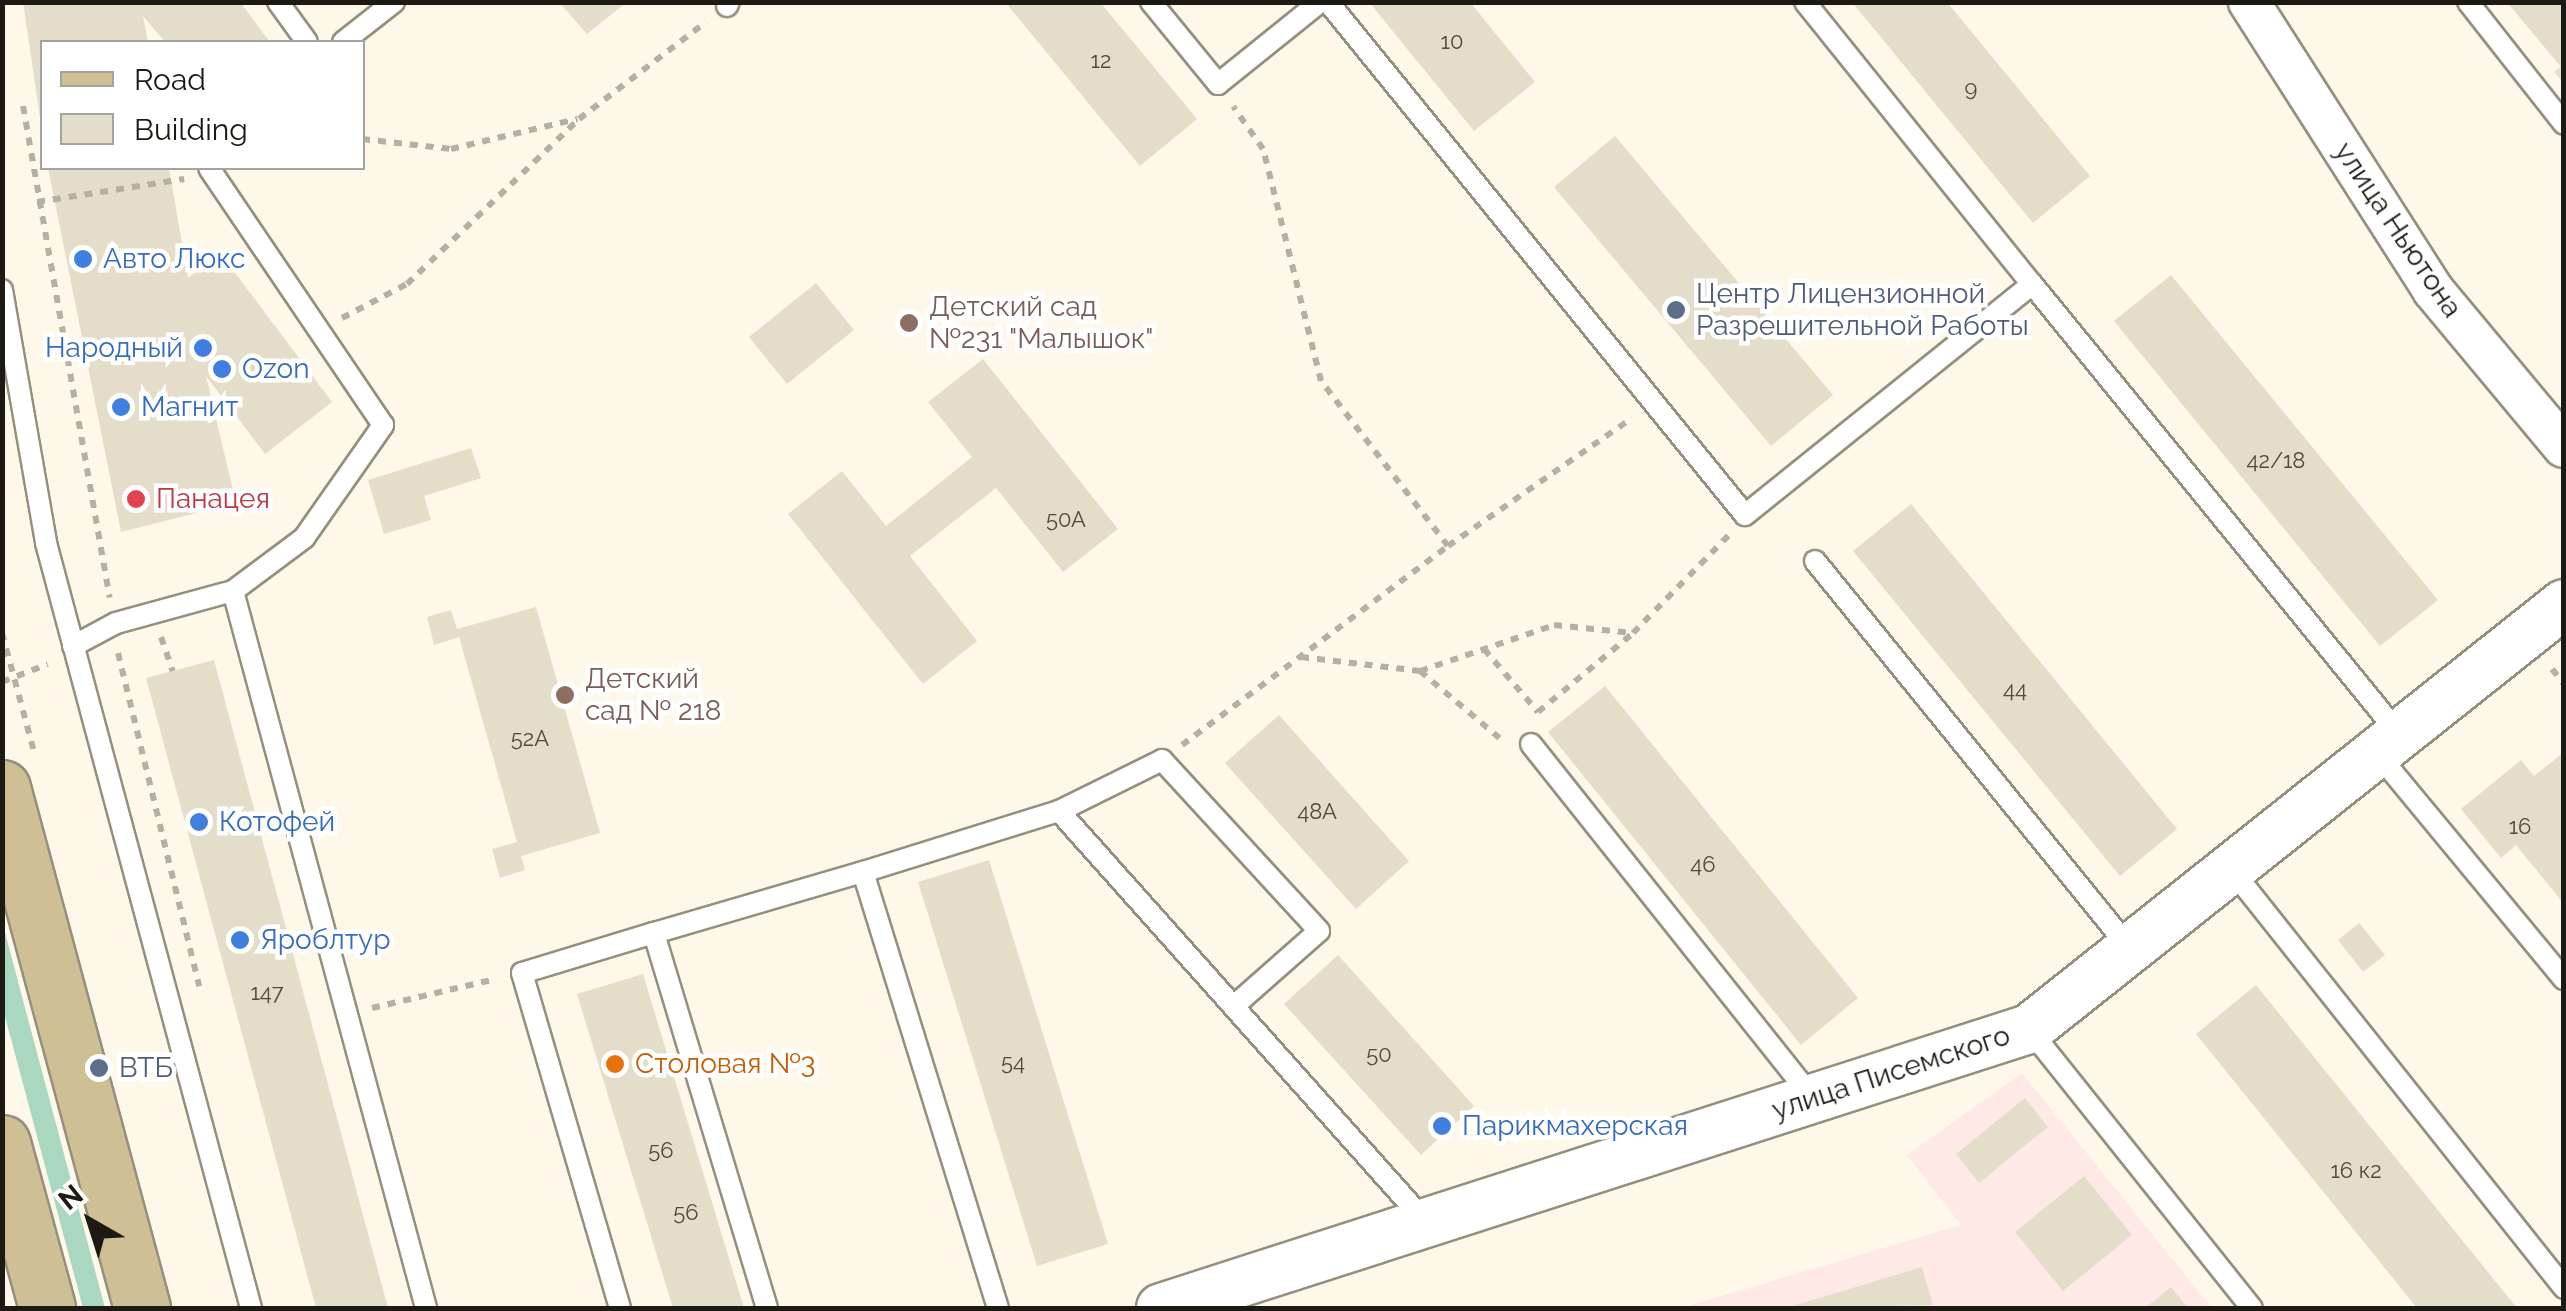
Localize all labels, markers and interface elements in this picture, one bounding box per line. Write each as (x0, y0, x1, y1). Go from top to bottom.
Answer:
house number: 10 (1441, 29, 1463, 55)
legend (40, 40, 365, 170)
house number: 12 (1091, 48, 1111, 74)
text: Road (134, 62, 206, 97)
house number: 9 (1965, 76, 1977, 102)
text: Building (134, 112, 248, 147)
street label: улица Ньютона (2327, 136, 2469, 324)
place label: Авто Люкс (103, 242, 245, 276)
marker: Авто Люкс (72, 248, 94, 270)
place label: Центр Лицензионной Разрешительной Работы (1696, 277, 2029, 343)
place label: Детский сад №231 "Малышок" (929, 290, 1154, 356)
marker: Центр Лицензионной Разрешительной Работы (1665, 299, 1687, 321)
marker: Детский сад №231 "Малышок" (898, 312, 920, 334)
place label: Народный (45, 331, 183, 365)
marker: Народный (192, 337, 214, 359)
place label: Ozon (242, 352, 309, 386)
marker: Ozon (211, 358, 233, 380)
place label: Магнит (141, 390, 238, 424)
marker: Магнит (110, 396, 132, 418)
house number: 42/18 (2247, 448, 2305, 474)
place label: Панацея (156, 482, 270, 516)
marker: Панацея (125, 488, 147, 510)
house number: 50А (1046, 507, 1086, 533)
place label: Детский сад № 218 (585, 662, 721, 728)
house number: 44 (2003, 677, 2027, 703)
marker: Детский сад № 218 (554, 684, 576, 706)
house number: 52А (511, 726, 549, 752)
house number: 48А (1297, 799, 1337, 825)
place label: Котофей (219, 805, 335, 839)
marker: Котофей (188, 811, 210, 833)
house number: 16 (2509, 814, 2531, 840)
house number: 46 (1690, 852, 1716, 878)
place label: Яроблтур (260, 923, 391, 957)
marker: Яроблтур (229, 929, 251, 951)
house number: 147 (250, 980, 284, 1006)
street label: улица Писемского (1768, 1019, 2014, 1127)
house number: 50 (1366, 1042, 1392, 1068)
place label: Столовая №3 (635, 1047, 816, 1081)
house number: 54 (1001, 1050, 1025, 1076)
place label: ВТБ (119, 1051, 173, 1085)
marker: Столовая №3 (604, 1053, 626, 1075)
marker: ВТБ (88, 1057, 110, 1079)
place label: Парикмахерская (1462, 1109, 1688, 1143)
marker: Парикмахерская (1431, 1115, 1453, 1137)
house number: 56 (648, 1138, 674, 1164)
house number: 16 к2 (2330, 1158, 2382, 1184)
north arrow (40, 1171, 140, 1271)
text: N (52, 1178, 89, 1217)
house number: 56 (673, 1200, 699, 1226)

